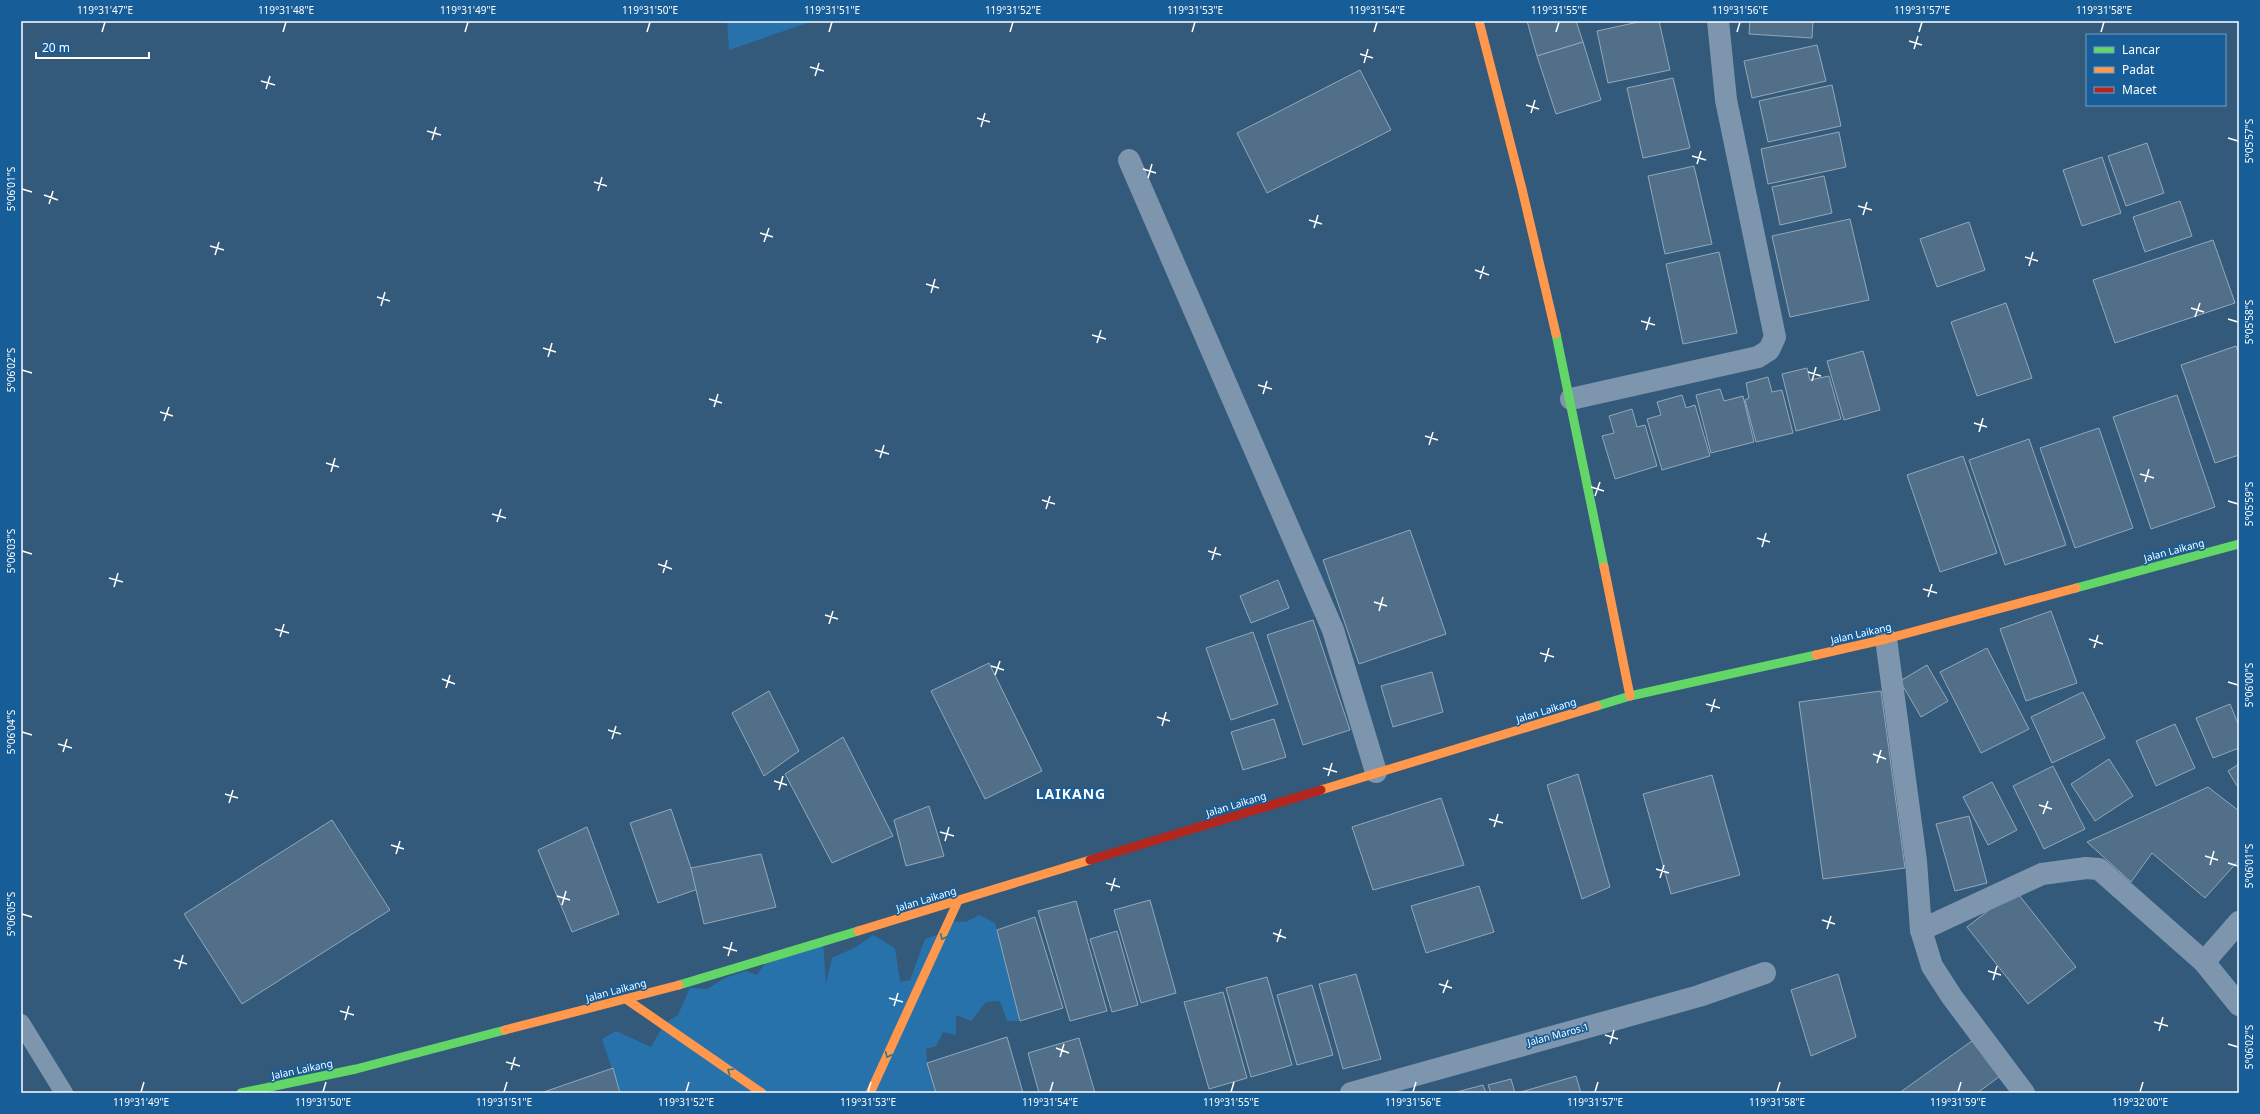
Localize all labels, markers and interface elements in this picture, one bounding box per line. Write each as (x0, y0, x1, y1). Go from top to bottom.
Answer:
text: 119°31'47"E (77, 3, 133, 17)
text: 119°31'48"E (258, 3, 314, 17)
text: 119°31'49"E (440, 3, 496, 17)
text: 119°31'50"E (622, 3, 678, 17)
text: 119°31'51"E (804, 3, 860, 17)
text: 119°31'52"E (985, 3, 1041, 17)
text: 119°31'53"E (1167, 3, 1223, 17)
text: 119°31'54"E (1349, 3, 1405, 17)
text: 119°31'55"E (1531, 3, 1587, 17)
text: 119°31'56"E (1712, 3, 1768, 17)
text: 119°31'57"E (1894, 3, 1950, 17)
text: 119°31'58"E (2076, 3, 2132, 17)
scale bar (36, 34, 149, 60)
legend (2086, 34, 2226, 106)
text: 20 m (42, 39, 70, 56)
text: Lancar (2122, 41, 2160, 58)
text: Padat (2122, 61, 2155, 78)
text: Macet (2122, 81, 2157, 98)
text: 5°05'57"S (2242, 118, 2256, 163)
text: 5°06'01"S (4, 166, 18, 211)
text: 5°05'58"S (2242, 299, 2256, 344)
text: 5°06'02"S (4, 347, 18, 392)
text: 5°05'59"S (2242, 481, 2256, 526)
text: 5°06'03"S (4, 528, 18, 573)
street label: Jalan Laikang (2141, 535, 2206, 565)
street label: Jalan Laikang (1828, 619, 1893, 647)
text: 5°06'00"S (2242, 662, 2256, 707)
street label: Jalan Laikang (1513, 694, 1578, 726)
text: 5°06'04"S (4, 709, 18, 754)
district label: LAIKANG (1036, 784, 1106, 803)
street label: Jalan Laikang (1203, 788, 1268, 820)
text: 5°06'01"S (2242, 843, 2256, 888)
street label: Jalan Laikang (893, 883, 958, 915)
text: 5°06'05"S (4, 891, 18, 936)
one-way arrow (940, 933, 948, 940)
street label: Jalan Laikang (583, 975, 648, 1005)
street label: Jalan Maros.1 (1525, 1019, 1590, 1049)
text: 5°06'02"S (2242, 1024, 2256, 1069)
one-way arrow (885, 1050, 893, 1058)
street label: Jalan Laikang (269, 1056, 334, 1083)
one-way arrow (728, 1068, 735, 1075)
text: 119°31'49"E (113, 1095, 169, 1109)
text: 119°31'50"E (295, 1095, 351, 1109)
text: 119°31'51"E (476, 1095, 532, 1109)
text: 119°31'52"E (658, 1095, 714, 1109)
text: 119°31'53"E (840, 1095, 896, 1109)
text: 119°31'54"E (1022, 1095, 1078, 1109)
text: 119°31'55"E (1203, 1095, 1259, 1109)
text: 119°31'56"E (1385, 1095, 1441, 1109)
text: 119°31'57"E (1567, 1095, 1623, 1109)
text: 119°31'58"E (1749, 1095, 1805, 1109)
text: 119°31'59"E (1930, 1095, 1986, 1109)
text: 119°32'00"E (2112, 1095, 2168, 1109)

